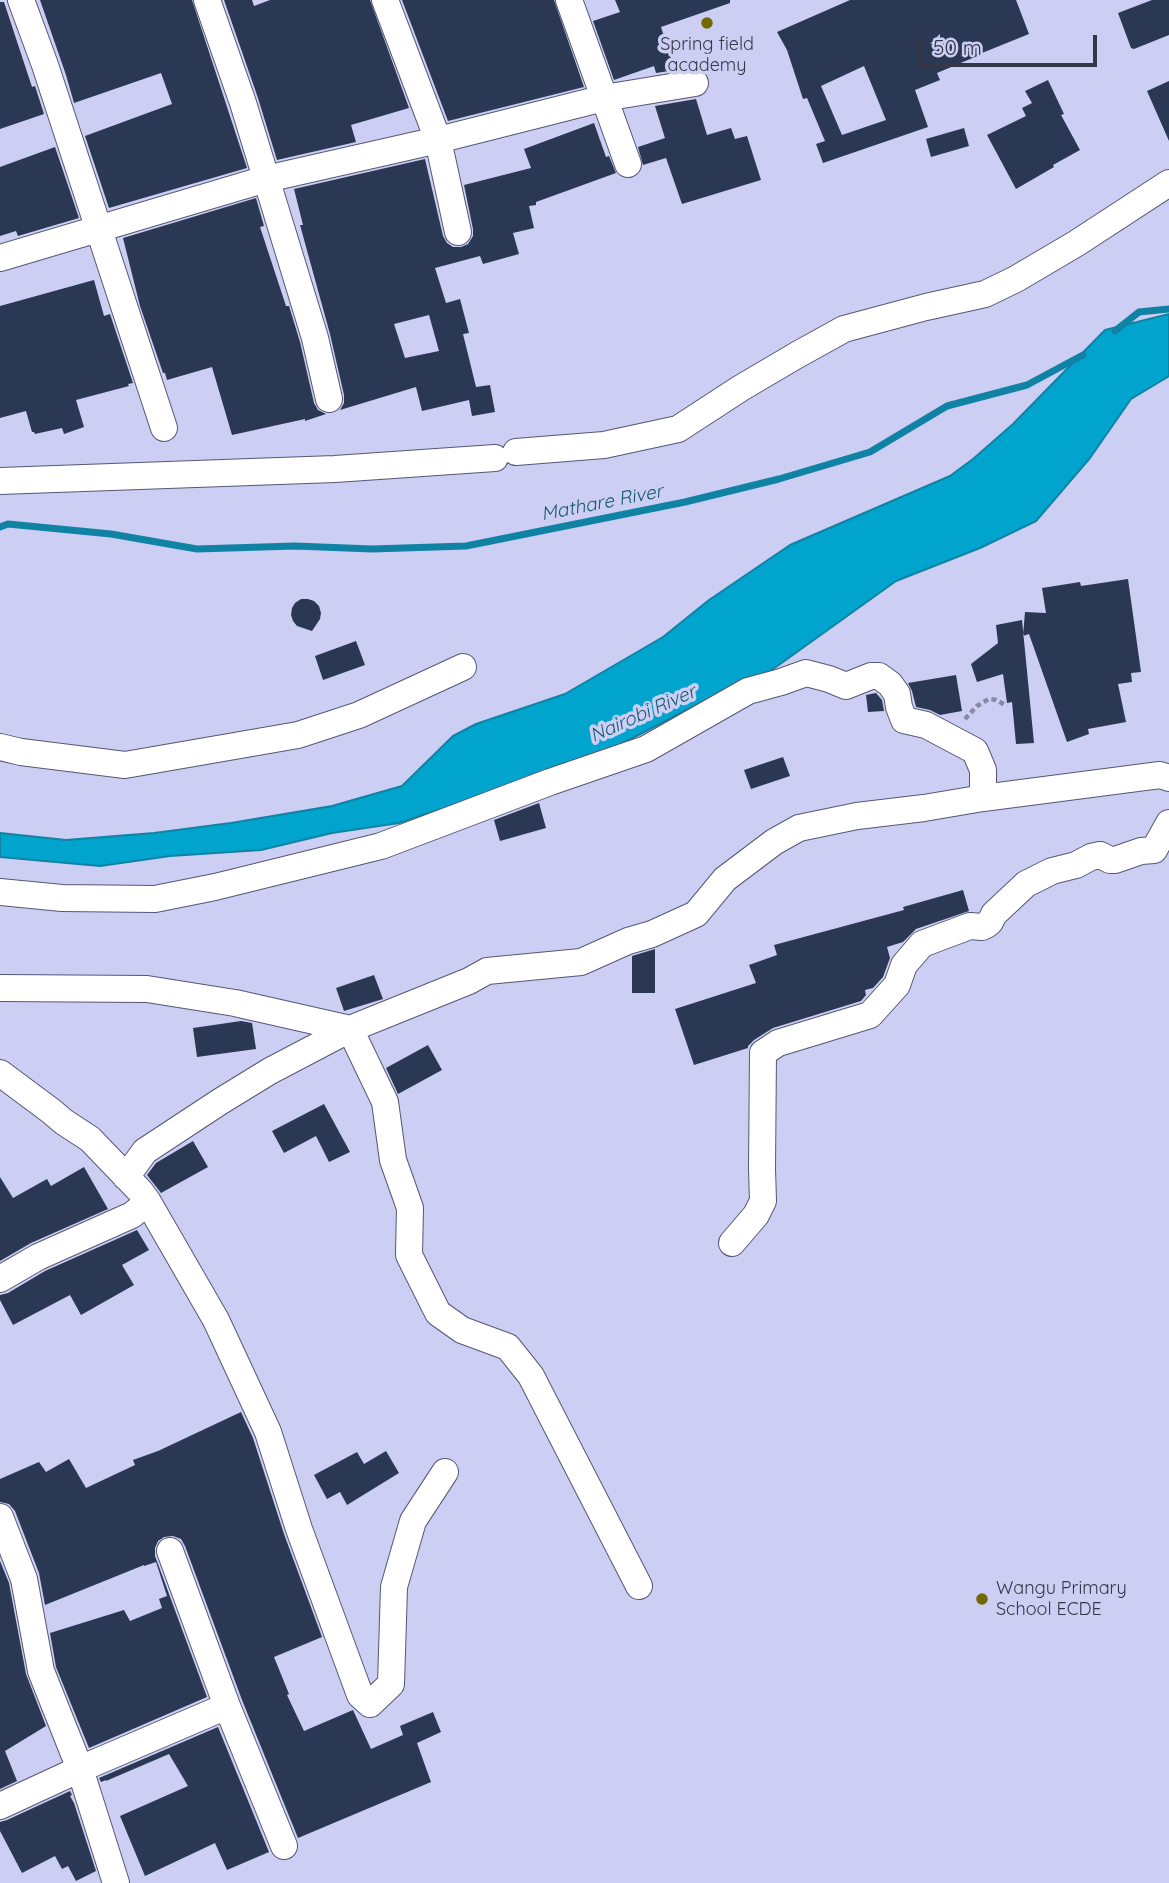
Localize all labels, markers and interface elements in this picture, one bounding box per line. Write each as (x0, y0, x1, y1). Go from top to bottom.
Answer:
marker: Spring field academy (699, 15, 715, 31)
scale bar (924, 21, 1101, 65)
place label: Spring field academy (660, 34, 754, 76)
text: 50 m (933, 34, 982, 60)
water label: Mathare River (539, 480, 665, 526)
water label: Nairobi River (587, 681, 699, 747)
place label: Wangu Primary School ECDE (996, 1578, 1127, 1620)
marker: Wangu Primary School ECDE (974, 1591, 990, 1607)

